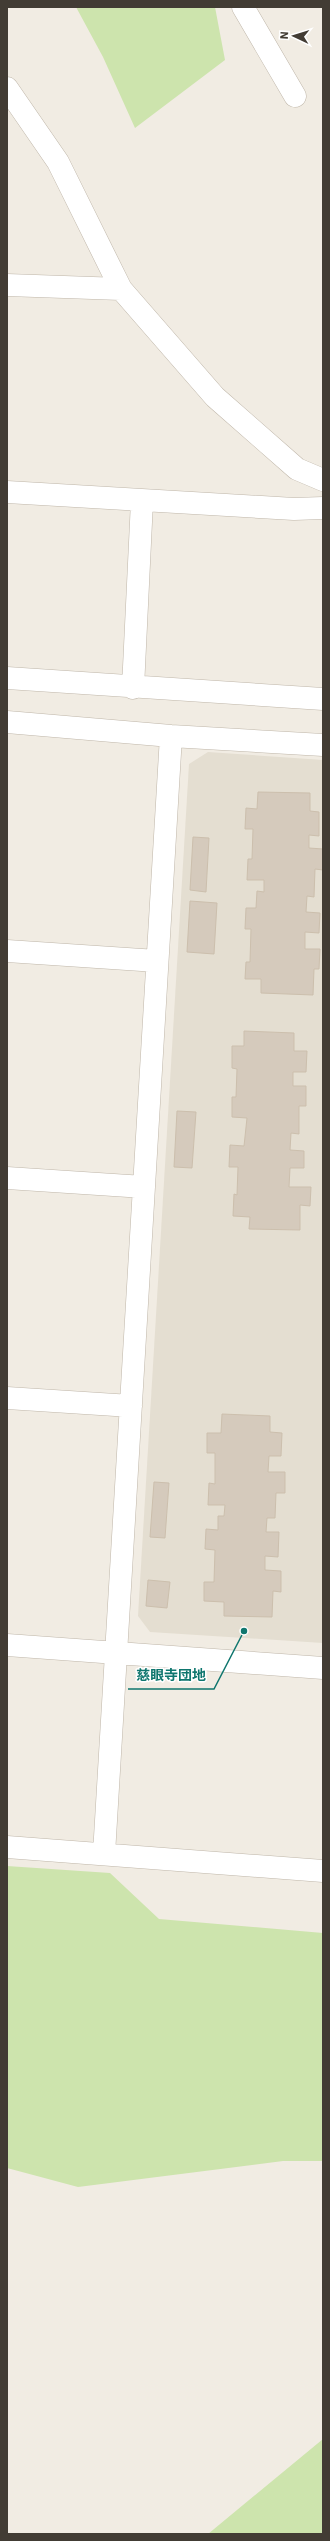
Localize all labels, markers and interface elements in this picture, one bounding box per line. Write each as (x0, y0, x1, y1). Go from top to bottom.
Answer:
north arrow (274, 16, 314, 56)
text: N (277, 31, 291, 40)
callout: 慈眼寺団地 (128, 1663, 214, 1689)
text: 慈眼寺団地 (136, 1666, 206, 1684)

